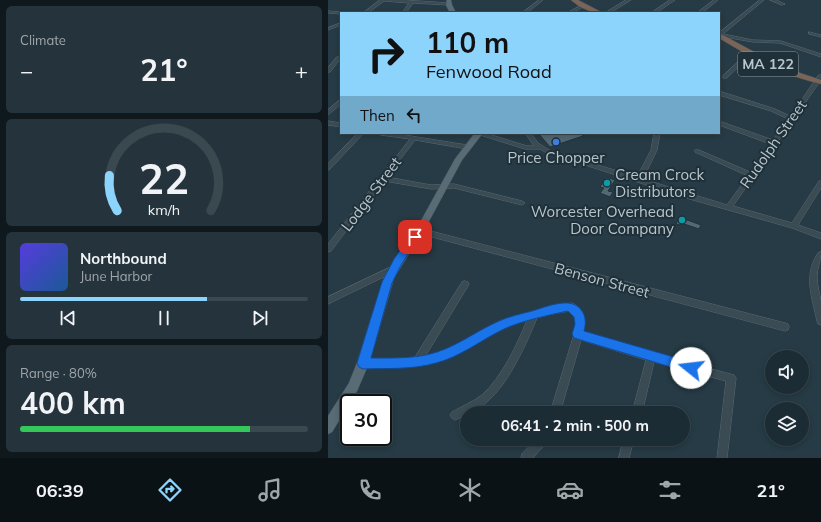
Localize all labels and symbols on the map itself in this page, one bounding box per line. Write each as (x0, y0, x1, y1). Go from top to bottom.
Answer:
road number: MA 122 (738, 52, 798, 76)
street label: Rudolph Street (736, 96, 810, 192)
marker: Price Chopper (551, 137, 561, 147)
place label: Price Chopper (507, 148, 605, 167)
street label: Lodge Street (337, 153, 405, 235)
place label: Cream Crock Distributors (615, 165, 704, 201)
marker: Cream Crock Distributors (602, 178, 612, 188)
place label: Worcester Overhead Door Company (531, 202, 674, 238)
marker: Worcester Overhead Door Company (677, 215, 687, 225)
pin (398, 220, 432, 254)
street label: Benson Street (553, 258, 651, 302)
position arrow (670, 347, 712, 389)
speed limit sign: 30 (340, 394, 392, 446)

